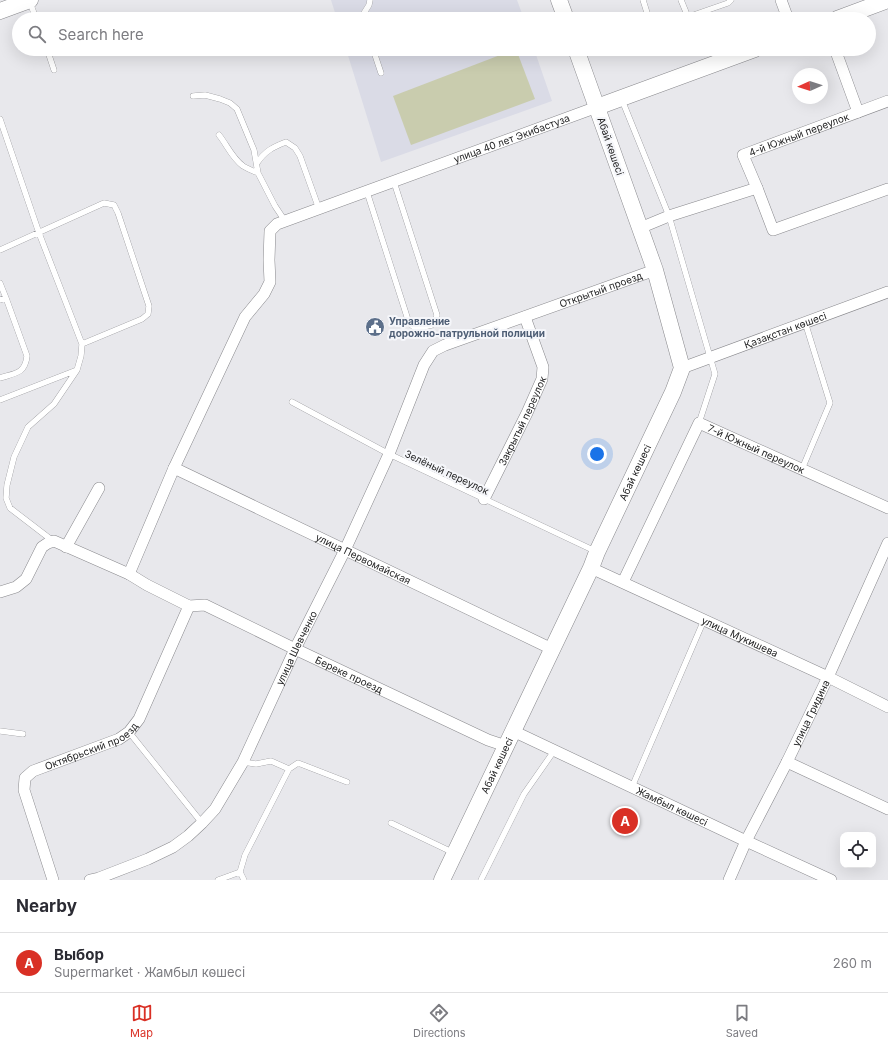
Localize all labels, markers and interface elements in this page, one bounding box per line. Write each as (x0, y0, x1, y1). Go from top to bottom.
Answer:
search box (12, 12, 876, 56)
icon: search (26, 23, 48, 45)
text: Search here (58, 25, 144, 44)
north arrow (792, 68, 828, 104)
street label: 4-й Южный переулок (747, 110, 851, 158)
street label: улица 40 лет Экибастуза (452, 112, 571, 165)
street label: Абай көшесі (595, 115, 627, 177)
street label: Открытый проезд (558, 269, 644, 310)
street label: Қазақстан көшесі (742, 309, 828, 351)
place label: Управление дорожно-патрульной полиции (389, 315, 545, 340)
public building icon: Управление дорожно-патрульной полиции (364, 316, 386, 338)
street label: Закрытый переулок (496, 374, 549, 467)
street label: 7-й Южный переулок (706, 422, 807, 476)
street label: Абай көшесі (616, 442, 653, 502)
your location (587, 444, 607, 464)
street label: Зелёный переулок (403, 447, 491, 497)
street label: улица Первомайская (314, 531, 413, 587)
street label: улица Шевченко (273, 609, 319, 687)
street label: улица Мукишева (700, 614, 780, 659)
street label: Береке проезд (314, 654, 385, 696)
street label: улица Гридина (790, 678, 832, 748)
street label: Октябрьский проезд (43, 720, 140, 772)
street label: Абай көшесі (478, 735, 515, 795)
street label: Жамбыл көшесі (634, 784, 710, 828)
pin: A (612, 806, 638, 836)
map controls (840, 832, 876, 868)
button: locate (840, 832, 876, 868)
text: Nearby (16, 896, 77, 916)
text: Выбор (54, 945, 104, 964)
text: A (24, 955, 34, 971)
text: 260 m (833, 955, 872, 971)
text: Supermarket · Жамбыл көшесі (54, 964, 245, 980)
tab: Map (130, 1002, 153, 1040)
tab: Directions (413, 1002, 466, 1040)
tab: Saved (726, 1002, 758, 1040)

